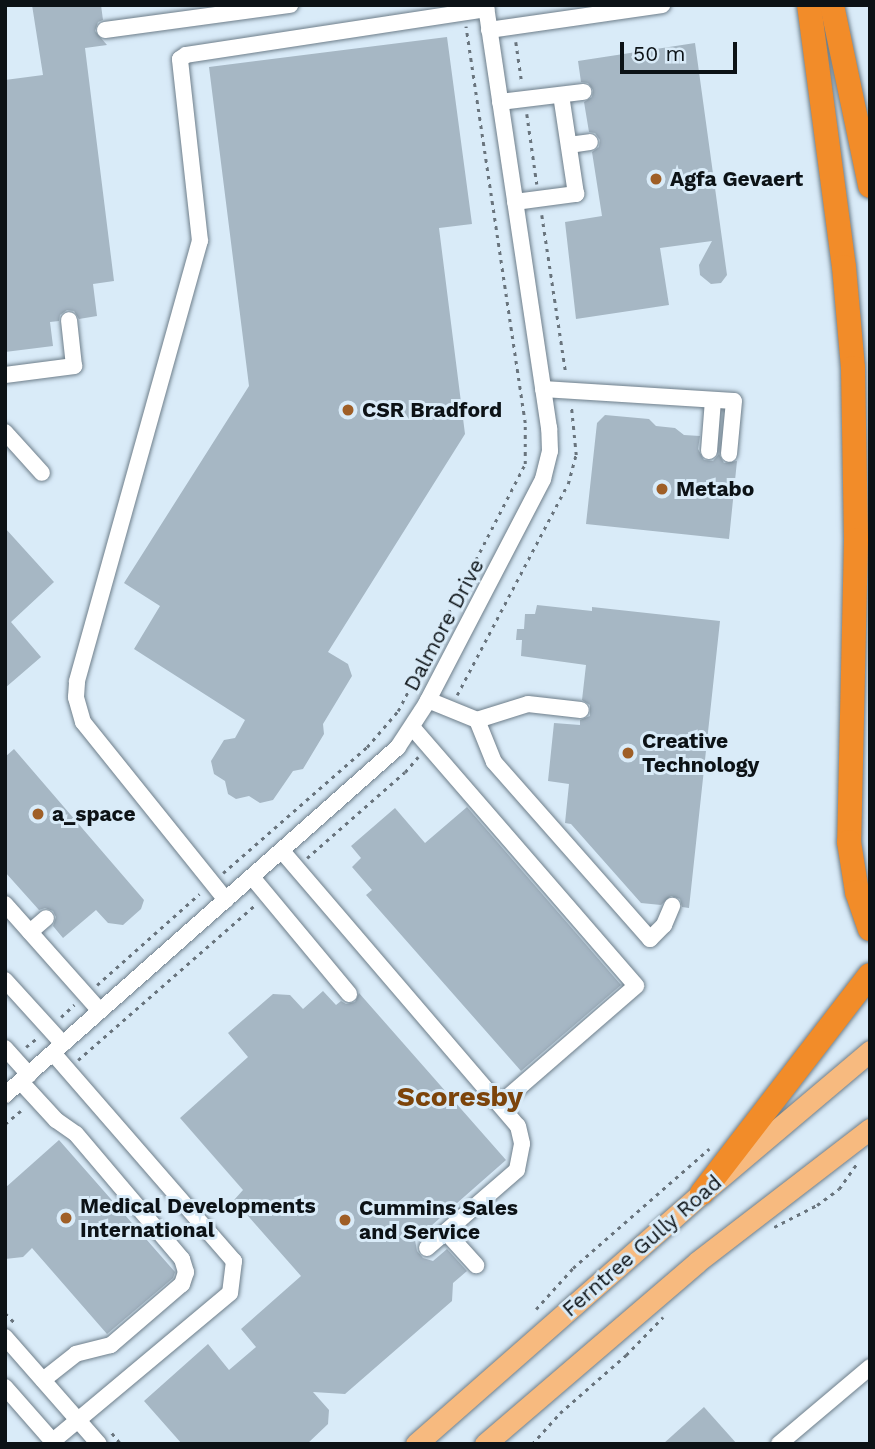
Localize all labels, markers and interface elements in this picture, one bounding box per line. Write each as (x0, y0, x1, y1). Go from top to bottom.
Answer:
scale bar (623, 28, 740, 72)
text: 50 m (633, 41, 685, 66)
place label: Agfa Gevaert (670, 166, 803, 192)
marker: Agfa Gevaert (648, 171, 664, 187)
place label: CSR Bradford (362, 397, 502, 423)
marker: CSR Bradford (340, 402, 356, 418)
place label: Metabo (676, 476, 754, 502)
marker: Metabo (654, 481, 670, 497)
street label: Dalmore Drive (399, 555, 489, 695)
place label: Creative Technology (642, 728, 759, 778)
marker: Creative Technology (620, 745, 636, 761)
place label: a_space (52, 801, 136, 827)
marker: a_space (30, 806, 46, 822)
district label: Scoresby (397, 1080, 523, 1114)
street label: Ferntree Gully Road (557, 1170, 727, 1322)
place label: Medical Developments International (80, 1193, 316, 1243)
place label: Cummins Sales and Service (359, 1195, 518, 1245)
marker: Medical Developments International (58, 1210, 74, 1226)
marker: Cummins Sales and Service (337, 1212, 353, 1228)

